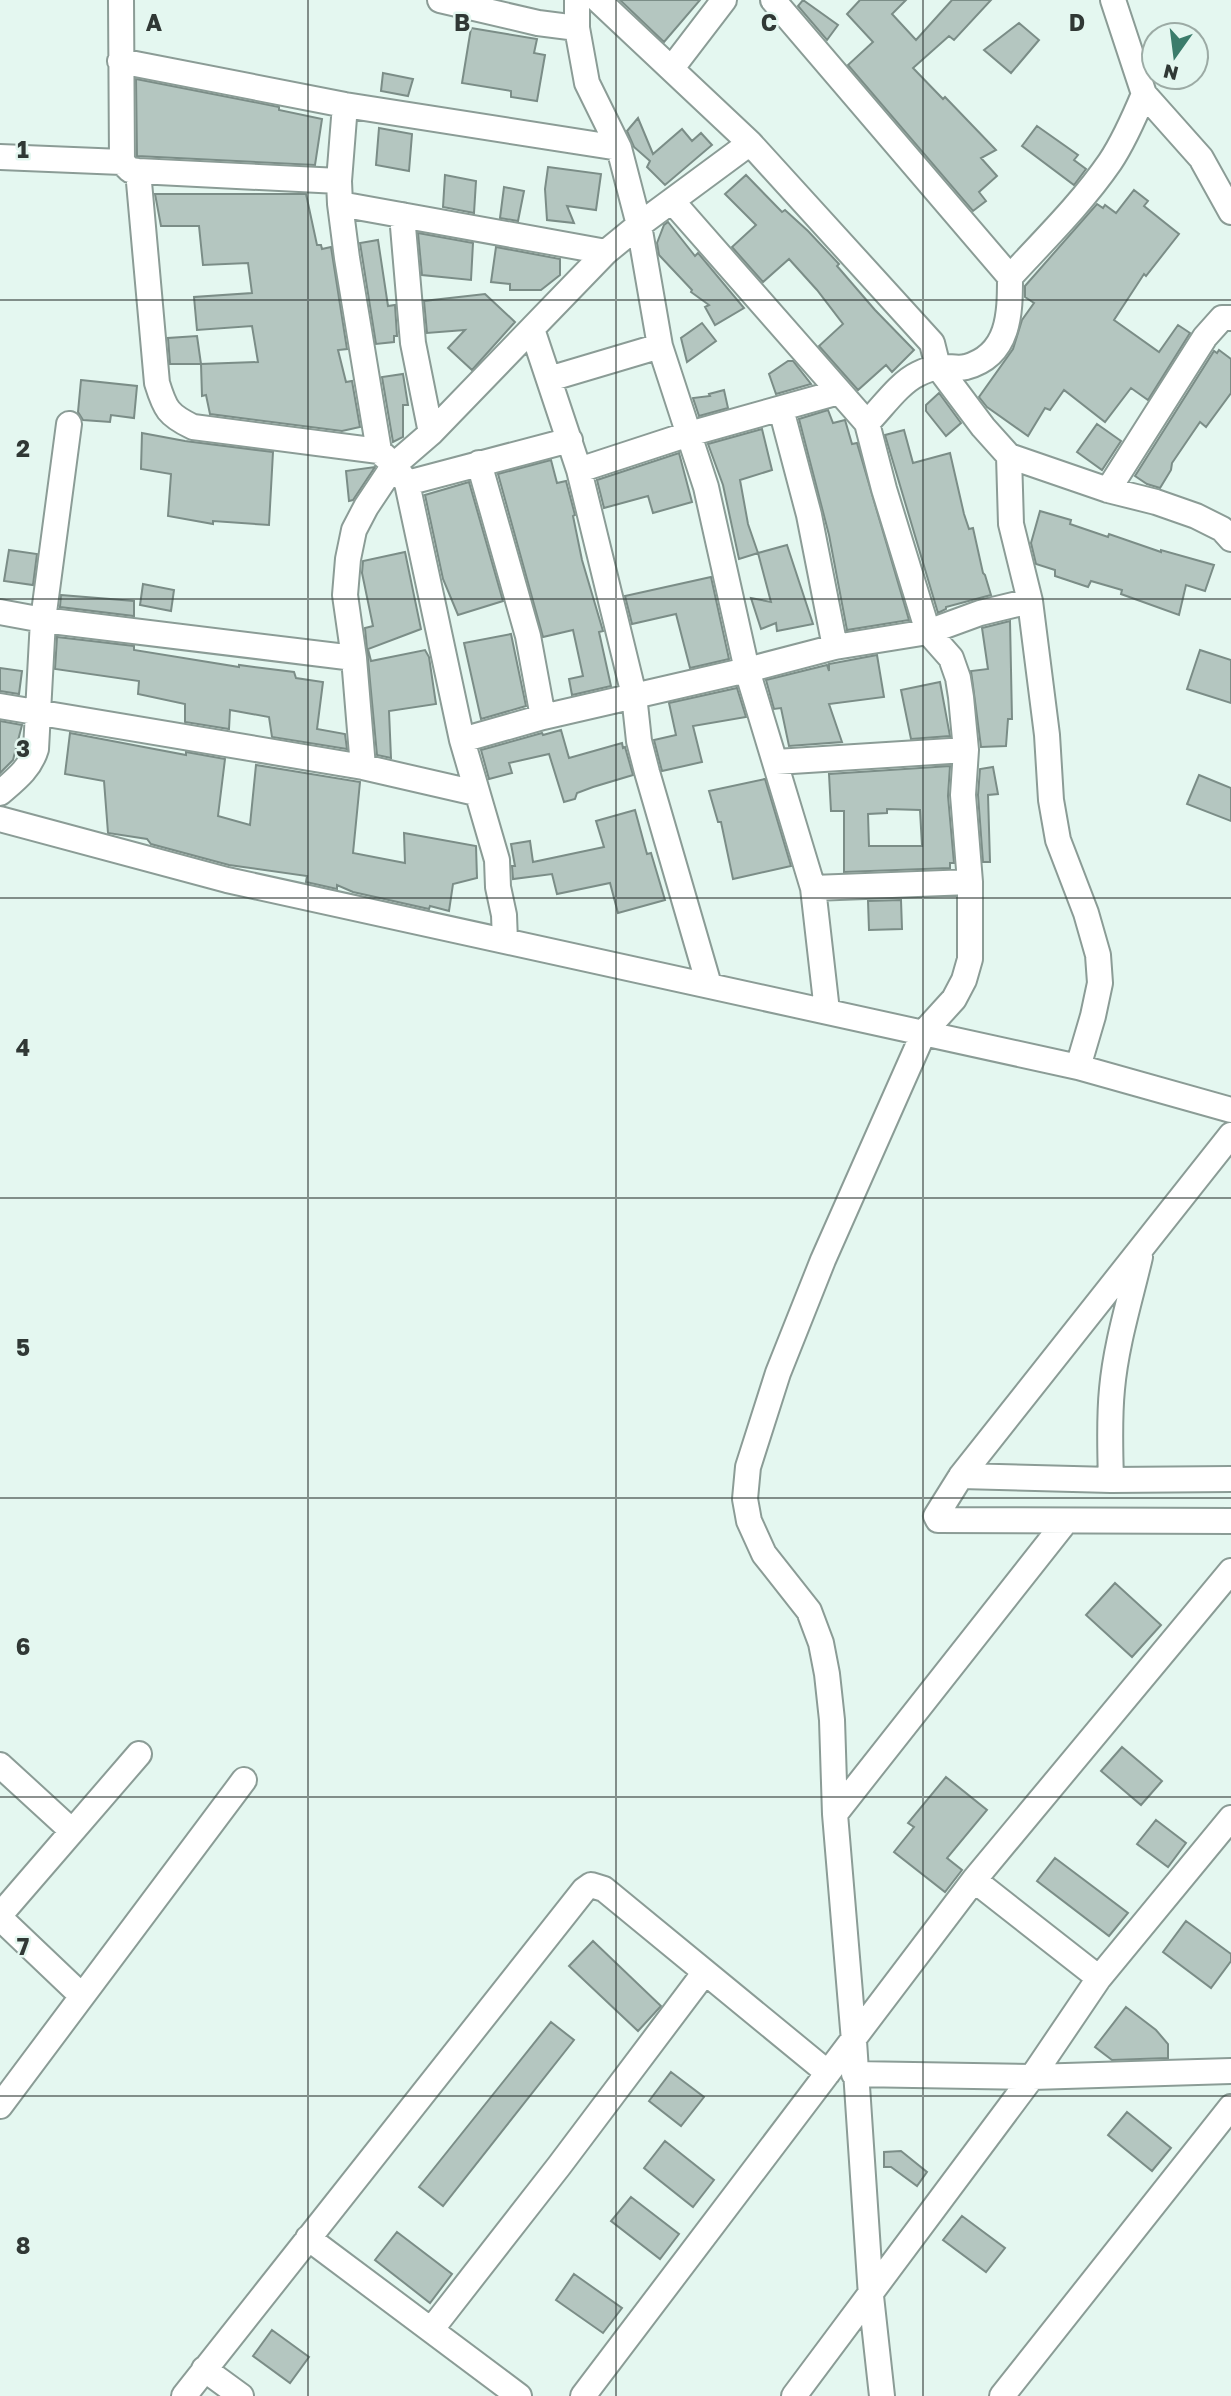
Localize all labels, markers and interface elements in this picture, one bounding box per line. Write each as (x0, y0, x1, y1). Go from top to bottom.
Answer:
text: A (146, 8, 163, 36)
text: B (454, 8, 470, 36)
text: C (761, 8, 777, 36)
text: D (1069, 8, 1085, 36)
north arrow (1140, 21, 1210, 91)
text: N (1161, 60, 1181, 86)
text: 1 (17, 135, 29, 163)
text: 2 (16, 434, 30, 462)
text: 3 (16, 734, 30, 762)
text: 4 (16, 1033, 30, 1061)
text: 5 (16, 1333, 30, 1361)
text: 6 (16, 1632, 30, 1660)
text: 7 (17, 1932, 29, 1960)
text: 8 (16, 2231, 30, 2259)

